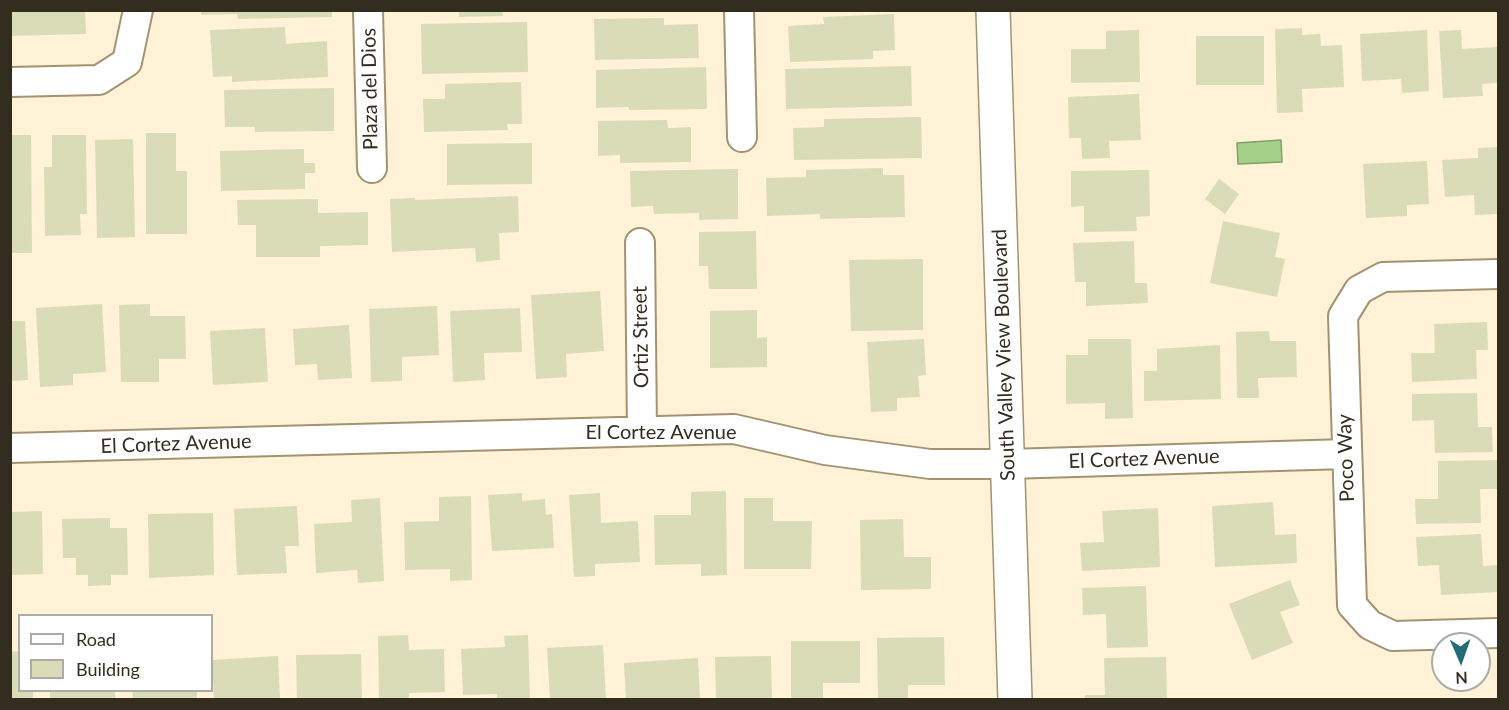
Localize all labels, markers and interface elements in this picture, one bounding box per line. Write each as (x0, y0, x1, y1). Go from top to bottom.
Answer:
street label: Plaza del Dios (357, 28, 383, 150)
street label: South Valley View Boulevard (988, 229, 1020, 481)
street label: Ortiz Street (628, 286, 654, 388)
street label: Poco Way (1332, 413, 1360, 503)
street label: El Cortez Avenue (585, 421, 737, 445)
street label: El Cortez Avenue (100, 429, 252, 459)
street label: El Cortez Avenue (1068, 444, 1220, 474)
legend (18, 614, 213, 692)
text: Road (76, 628, 116, 650)
north arrow (1431, 632, 1491, 692)
text: Building (76, 658, 140, 680)
text: N (1455, 669, 1468, 688)

